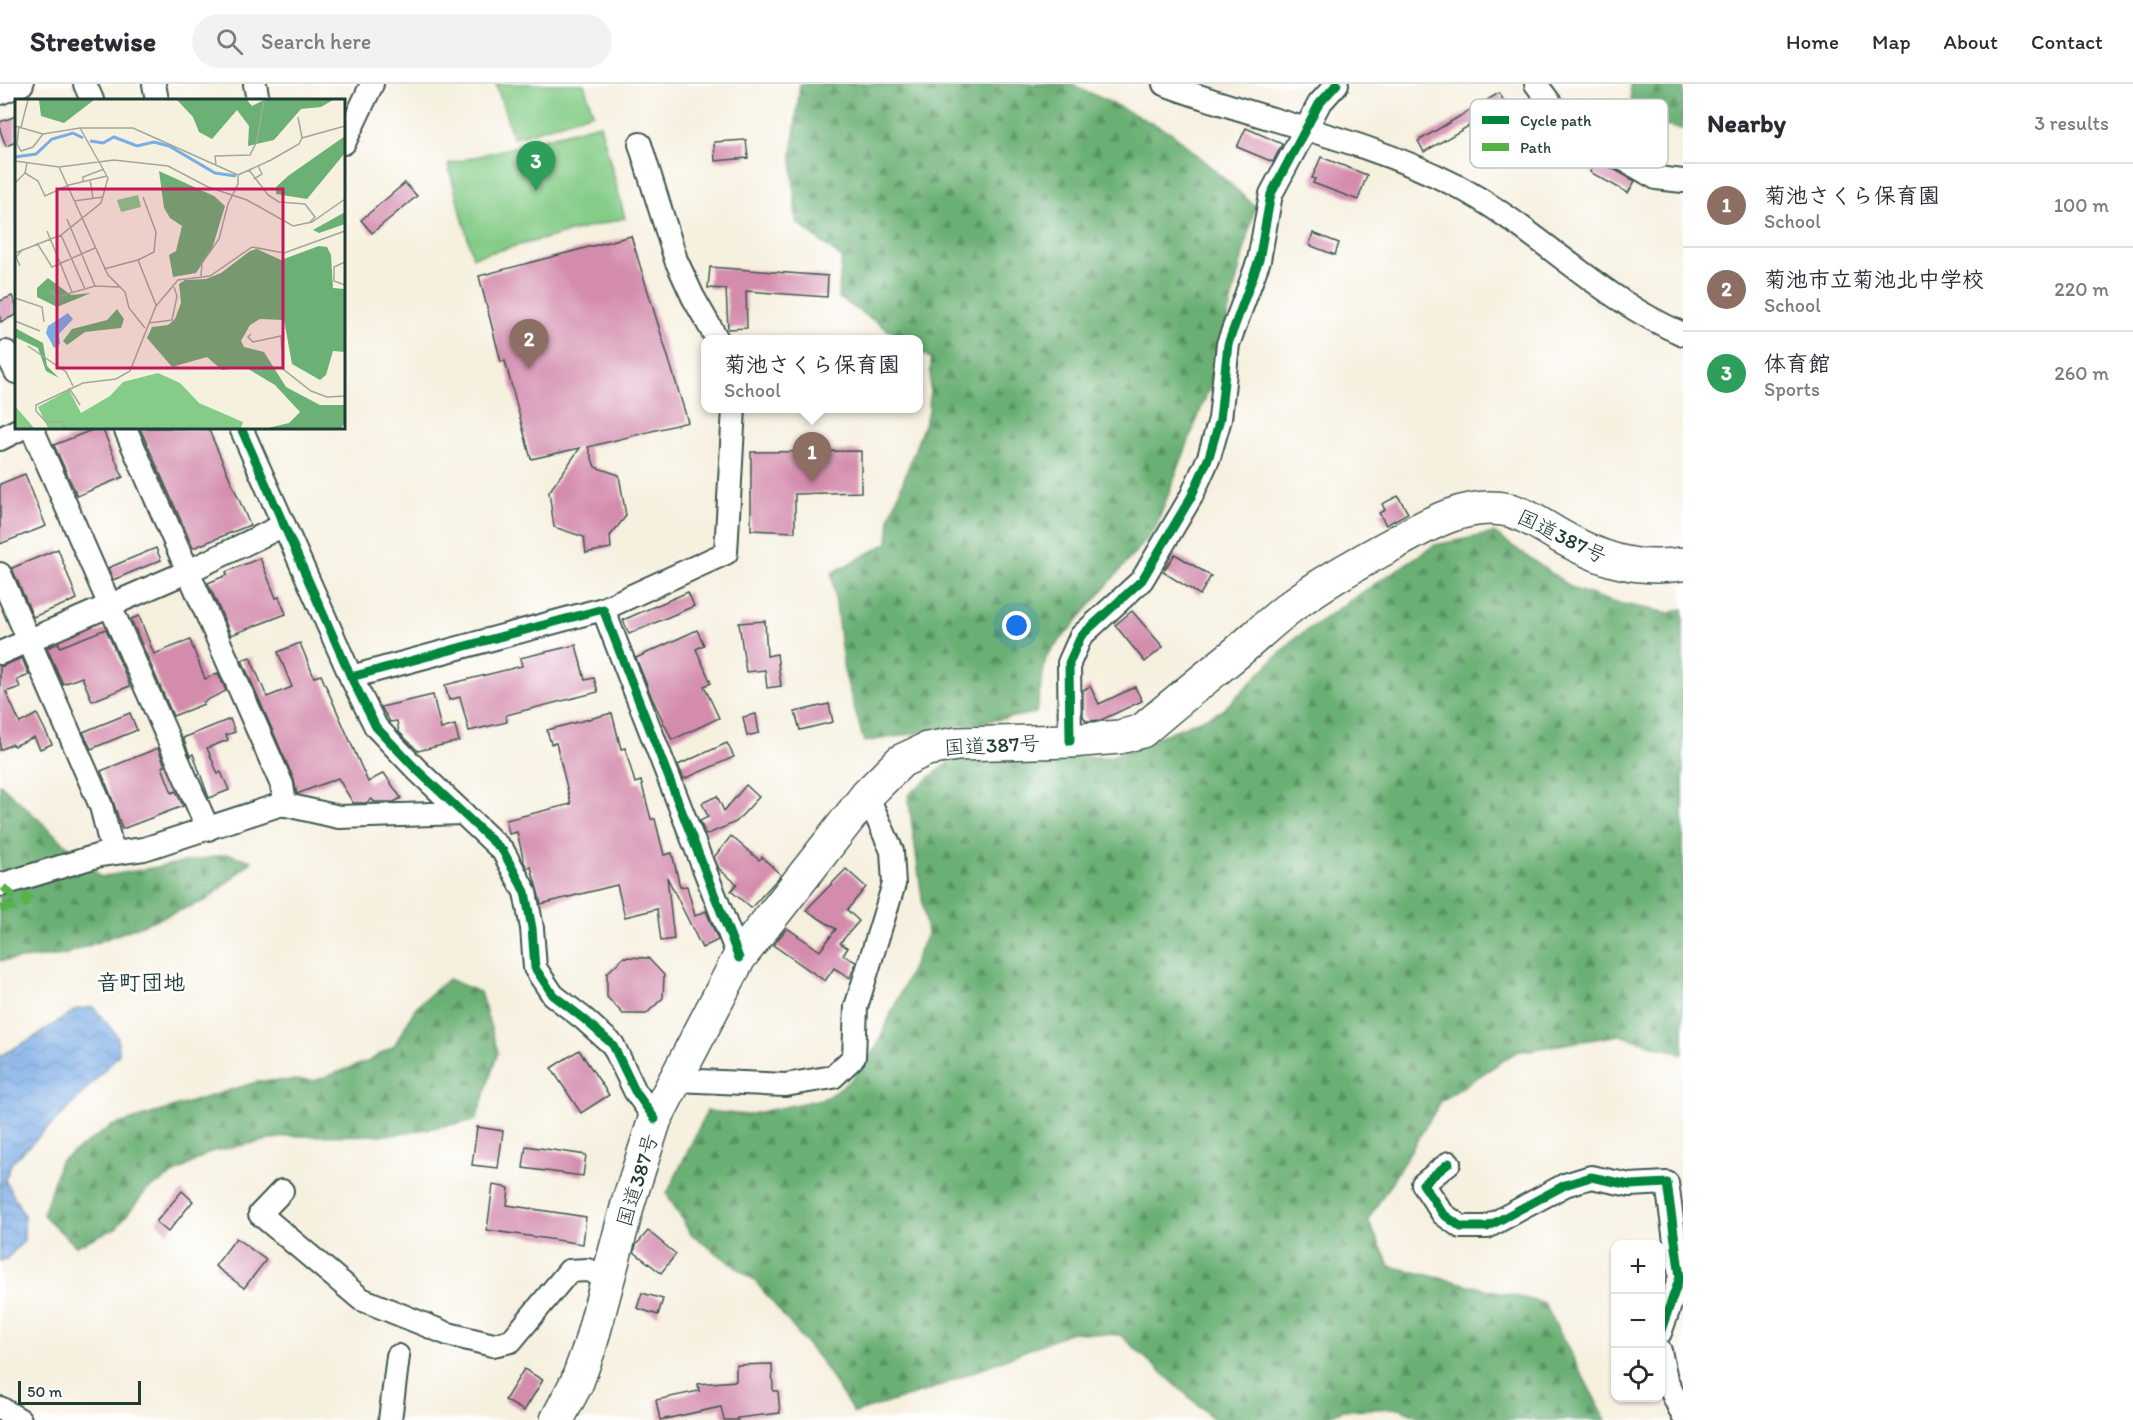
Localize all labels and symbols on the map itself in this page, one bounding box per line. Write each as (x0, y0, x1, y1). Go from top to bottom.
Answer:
inset map (15, 99, 345, 429)
legend (1470, 99, 1668, 168)
text: Cycle path (1520, 111, 1592, 130)
text: Path (1520, 138, 1551, 157)
pin: 3 (516, 141, 556, 191)
pin: 2 (510, 320, 548, 369)
pin: 1 (792, 432, 832, 482)
street label: 国道387号 (1513, 504, 1611, 568)
your location (1002, 611, 1031, 640)
street label: 国道387号 (943, 730, 1041, 760)
district label: 音町団地 (97, 969, 185, 996)
street label: 国道387号 (611, 1130, 663, 1230)
scale bar (18, 1378, 141, 1406)

